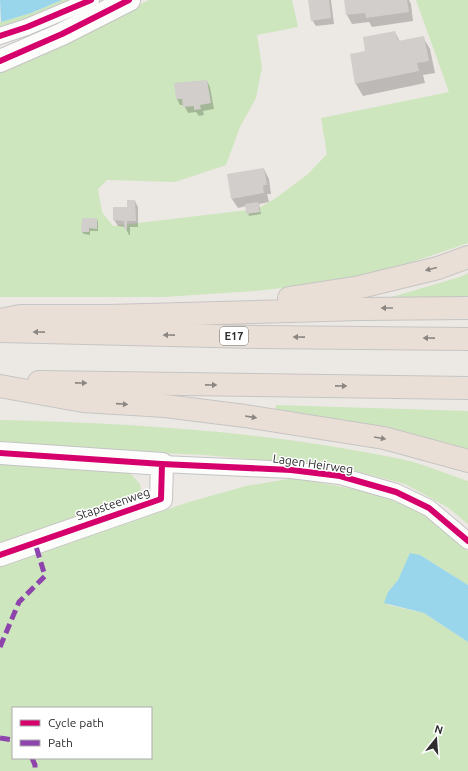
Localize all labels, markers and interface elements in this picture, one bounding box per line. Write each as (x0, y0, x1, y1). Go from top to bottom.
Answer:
one-way arrow (425, 267, 437, 273)
one-way arrow (380, 305, 393, 311)
road number: E17 (220, 327, 248, 345)
one-way arrow (32, 329, 45, 335)
one-way arrow (162, 332, 175, 338)
one-way arrow (292, 334, 305, 340)
one-way arrow (422, 335, 435, 341)
one-way arrow (75, 380, 88, 386)
one-way arrow (205, 381, 217, 388)
one-way arrow (335, 383, 348, 389)
one-way arrow (116, 400, 128, 407)
one-way arrow (245, 414, 257, 420)
one-way arrow (374, 435, 386, 441)
street label: Lagen Heirweg (272, 451, 354, 476)
street label: Stapsteenweg (74, 485, 151, 522)
legend (12, 707, 152, 759)
text: Cycle path (48, 716, 104, 729)
north arrow (416, 719, 456, 759)
text: N (433, 722, 445, 736)
text: Path (48, 736, 73, 749)

